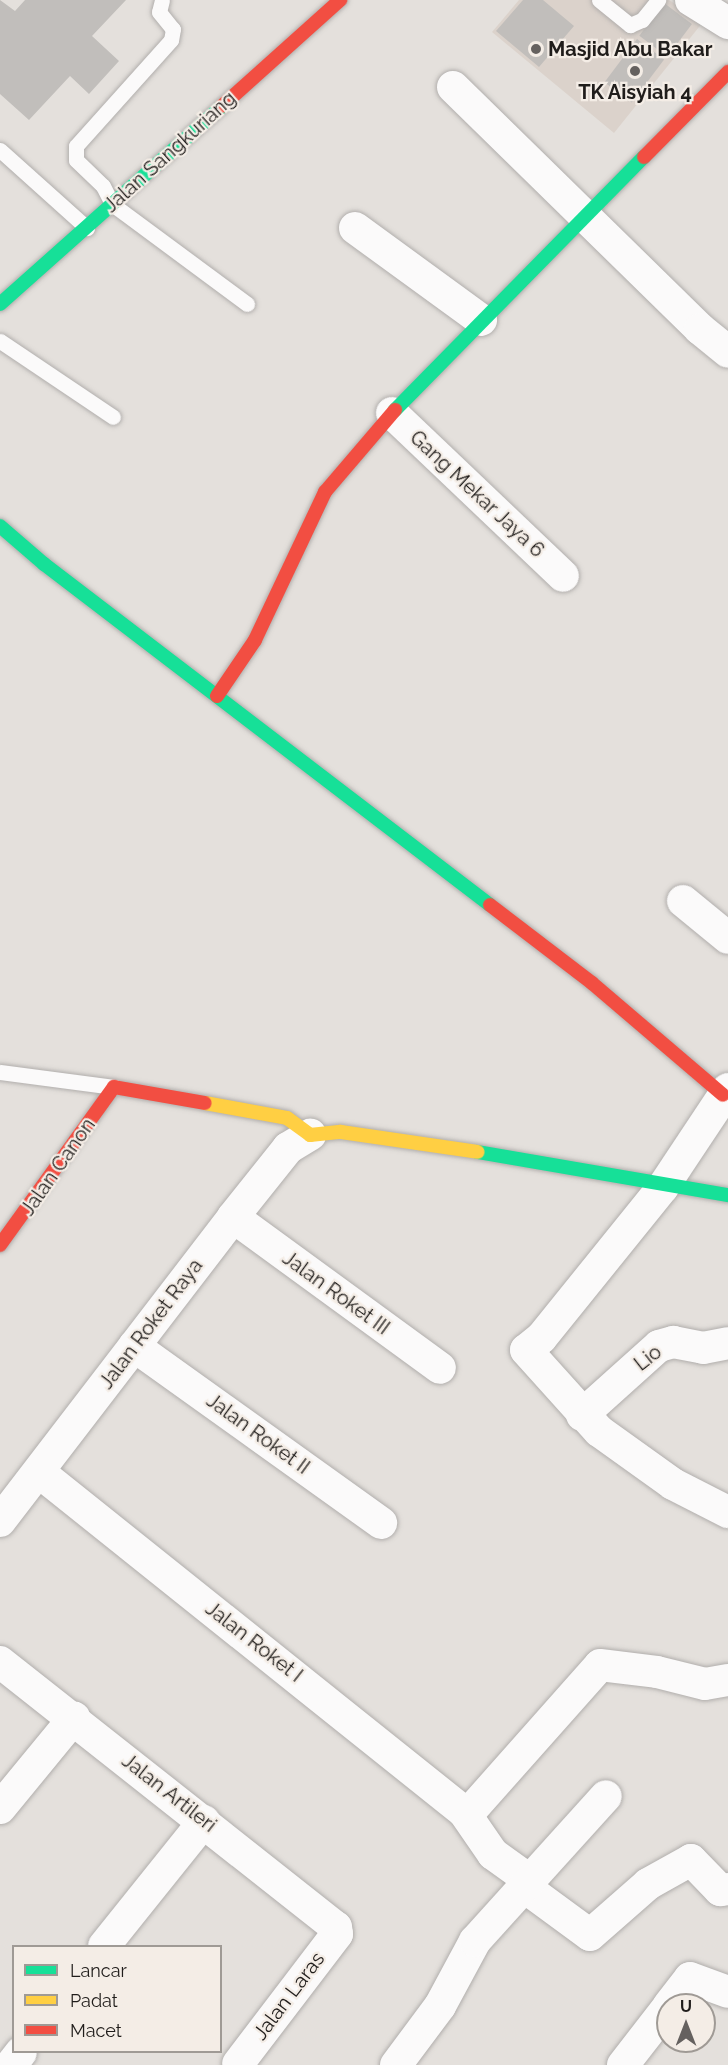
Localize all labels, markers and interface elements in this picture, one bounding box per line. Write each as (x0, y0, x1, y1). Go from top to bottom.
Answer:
place label: Masjid Abu Bakar (548, 37, 713, 61)
marker: Masjid Abu Bakar (529, 42, 543, 56)
marker: TK Aisyiah 4 (628, 64, 642, 78)
place label: TK Aisyiah 4 (578, 80, 692, 104)
street label: Jalan Sangkuriang (99, 86, 241, 218)
street label: Gang Mekar Jaya 6 (405, 425, 549, 563)
street label: Jalan Canon (16, 1114, 100, 1220)
street label: Jalan Roket III (278, 1246, 394, 1340)
street label: Jalan Roket Raya (94, 1254, 208, 1394)
street label: Lio (630, 1340, 666, 1376)
street label: Jalan Roket II (202, 1389, 314, 1479)
street label: Jalan Roket I (201, 1597, 307, 1687)
street label: Jalan Artileri (117, 1749, 221, 1837)
legend (12, 1945, 222, 2053)
street label: Jalan Laras (248, 1947, 330, 2045)
text: Lancar (70, 1960, 127, 1981)
text: Padat (70, 1990, 118, 2011)
north arrow (656, 1993, 716, 2053)
text: U (680, 1997, 692, 2016)
text: Macet (70, 2020, 122, 2041)

